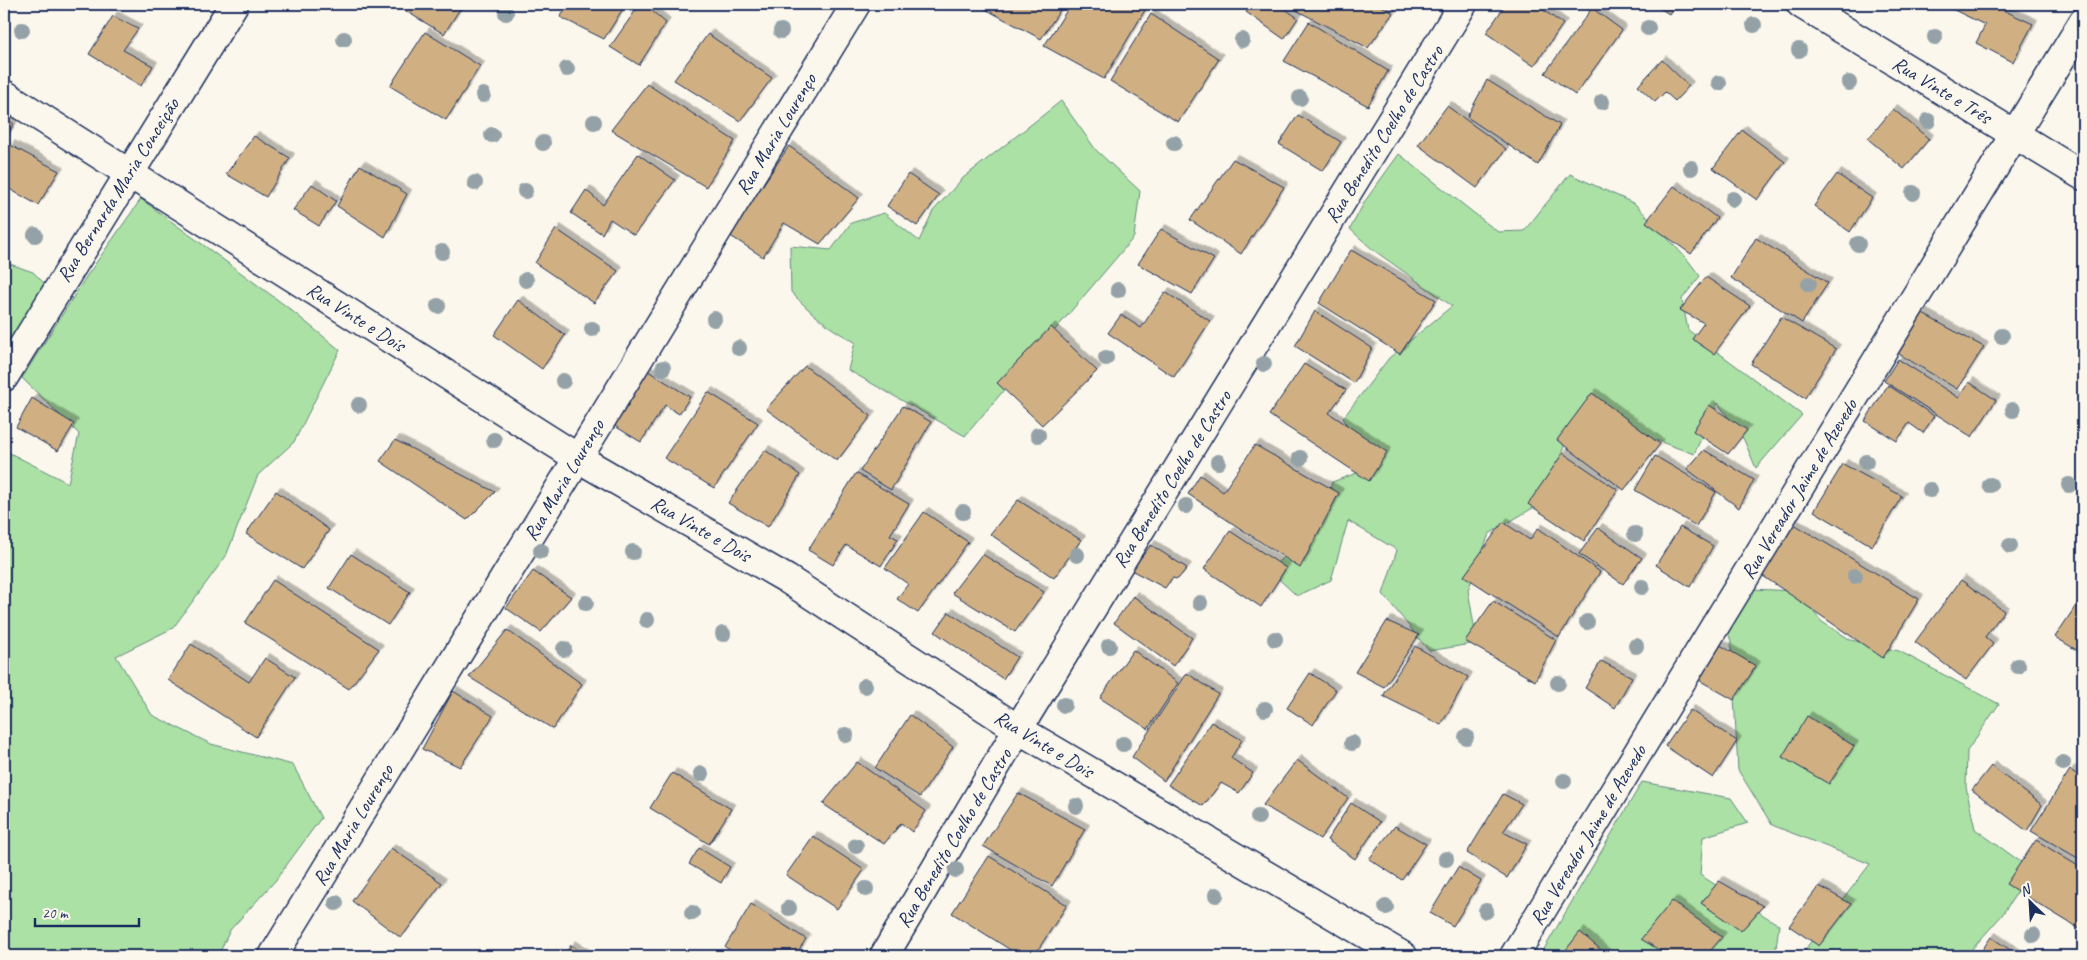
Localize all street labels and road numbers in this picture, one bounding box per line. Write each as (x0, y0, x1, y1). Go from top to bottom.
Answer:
street label: Rua Benedito Coelho de Castro (1319, 40, 1449, 227)
street label: Rua Vinte e Três (1888, 51, 1998, 130)
street label: Rua Maria Lourenço (730, 68, 822, 199)
street label: Rua Bernarda Maria Conceição (51, 93, 185, 287)
street label: Rua Vinte e Dois (302, 277, 412, 358)
street label: Rua Benedito Coelho de Castro (1107, 385, 1237, 572)
street label: Rua Vereador Jaime de Azevedo (1735, 394, 1863, 584)
street label: Rua Maria Lourenço (518, 414, 610, 545)
street label: Rua Vinte e Dois (647, 490, 757, 569)
street label: Rua Vinte e Dois (990, 705, 1100, 785)
street label: Rua Vereador Jaime de Azevedo (1524, 740, 1652, 930)
street label: Rua Benedito Coelho de Castro (891, 743, 1018, 932)
street label: Rua Maria Lourenço (307, 759, 399, 890)

